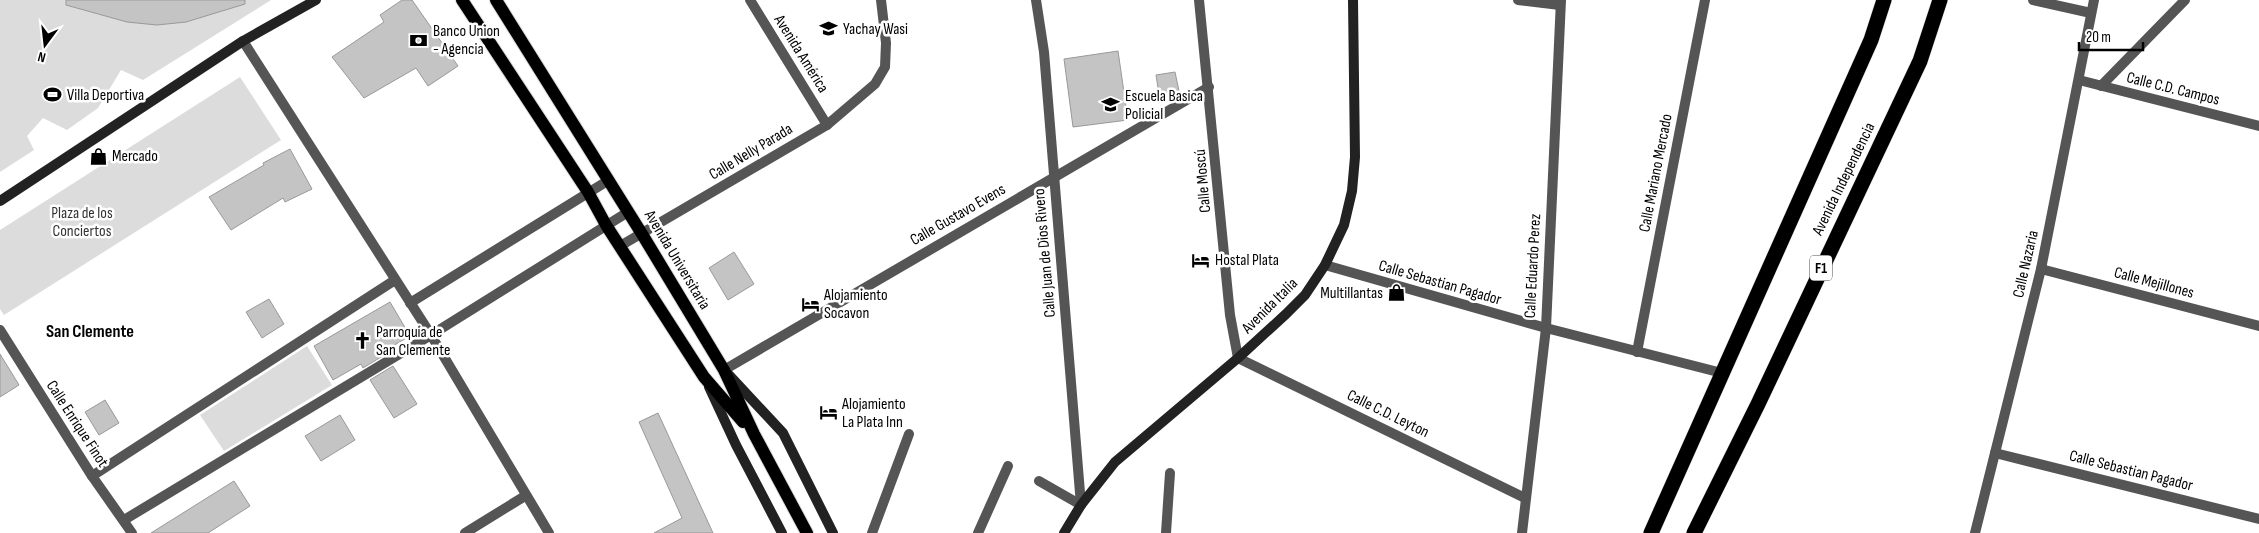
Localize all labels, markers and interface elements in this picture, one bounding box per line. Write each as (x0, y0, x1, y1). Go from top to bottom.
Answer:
street label: Avenida América (769, 11, 832, 96)
school or university icon: Yachay Wasi (819, 19, 839, 39)
north arrow (20, 20, 70, 70)
place label: Yachay Wasi (843, 20, 908, 39)
scale bar (2079, 20, 2143, 52)
place label: Banco Union - Agencia (433, 22, 500, 59)
text: 20 m (2086, 28, 2111, 47)
bank icon: Banco Union - Agencia (409, 30, 429, 50)
text: N (36, 48, 48, 66)
street label: Calle C.D. Campos (2124, 68, 2222, 110)
sports icon: Villa Deportiva (43, 85, 63, 105)
place label: Villa Deportiva (67, 86, 144, 105)
place label: Escuela Basica Policial (1125, 87, 1203, 124)
school or university icon: Escuela Basica Policial (1101, 95, 1121, 115)
street label: Calle Mariano Mercado (1635, 112, 1677, 234)
street label: Calle Nelly Parada (706, 120, 796, 184)
street label: Avenida Independencia (1808, 120, 1879, 239)
shop icon: Mercado (88, 146, 108, 166)
place label: Mercado (112, 147, 158, 166)
street label: Calle Moscú (1191, 149, 1215, 213)
street label: Calle Gustavo Evens (907, 180, 1009, 250)
street label: Calle Juan de Dios Rivero (1030, 188, 1060, 318)
park label: Plaza de los Conciertos (51, 204, 113, 241)
street label: Avenida Universitaria (639, 206, 714, 313)
street label: Calle Eduardo Perez (1521, 213, 1545, 319)
street label: Calle Nazaria (2009, 228, 2043, 300)
hotel icon: Hostal Plata (1191, 250, 1211, 270)
place label: Hostal Plata (1215, 251, 1279, 270)
street label: Calle Sebastian Pagador (1376, 256, 1504, 310)
road number: F1 (1810, 256, 1832, 280)
street label: Calle Mejillones (2112, 263, 2196, 303)
street label: Avenida Italia (1237, 274, 1302, 339)
shop icon: Multillantas (1387, 283, 1407, 303)
place label: Multillantas (1320, 284, 1383, 303)
place label: Alojamiento Socavon (823, 286, 888, 323)
hotel icon: Alojamiento Socavon (800, 294, 820, 314)
district label: San Clemente (46, 321, 134, 342)
place label: Parroquia de San Clemente (376, 323, 450, 360)
church icon: Parroquia de San Clemente (352, 331, 372, 351)
street label: Calle Enrique Finot (42, 377, 112, 471)
street label: Calle C.D. Leyton (1344, 386, 1432, 442)
place label: Alojamiento La Plata Inn (841, 395, 906, 432)
hotel icon: Alojamiento La Plata Inn (818, 403, 838, 423)
street label: Calle Sebastian Pagador (2067, 446, 2195, 496)

